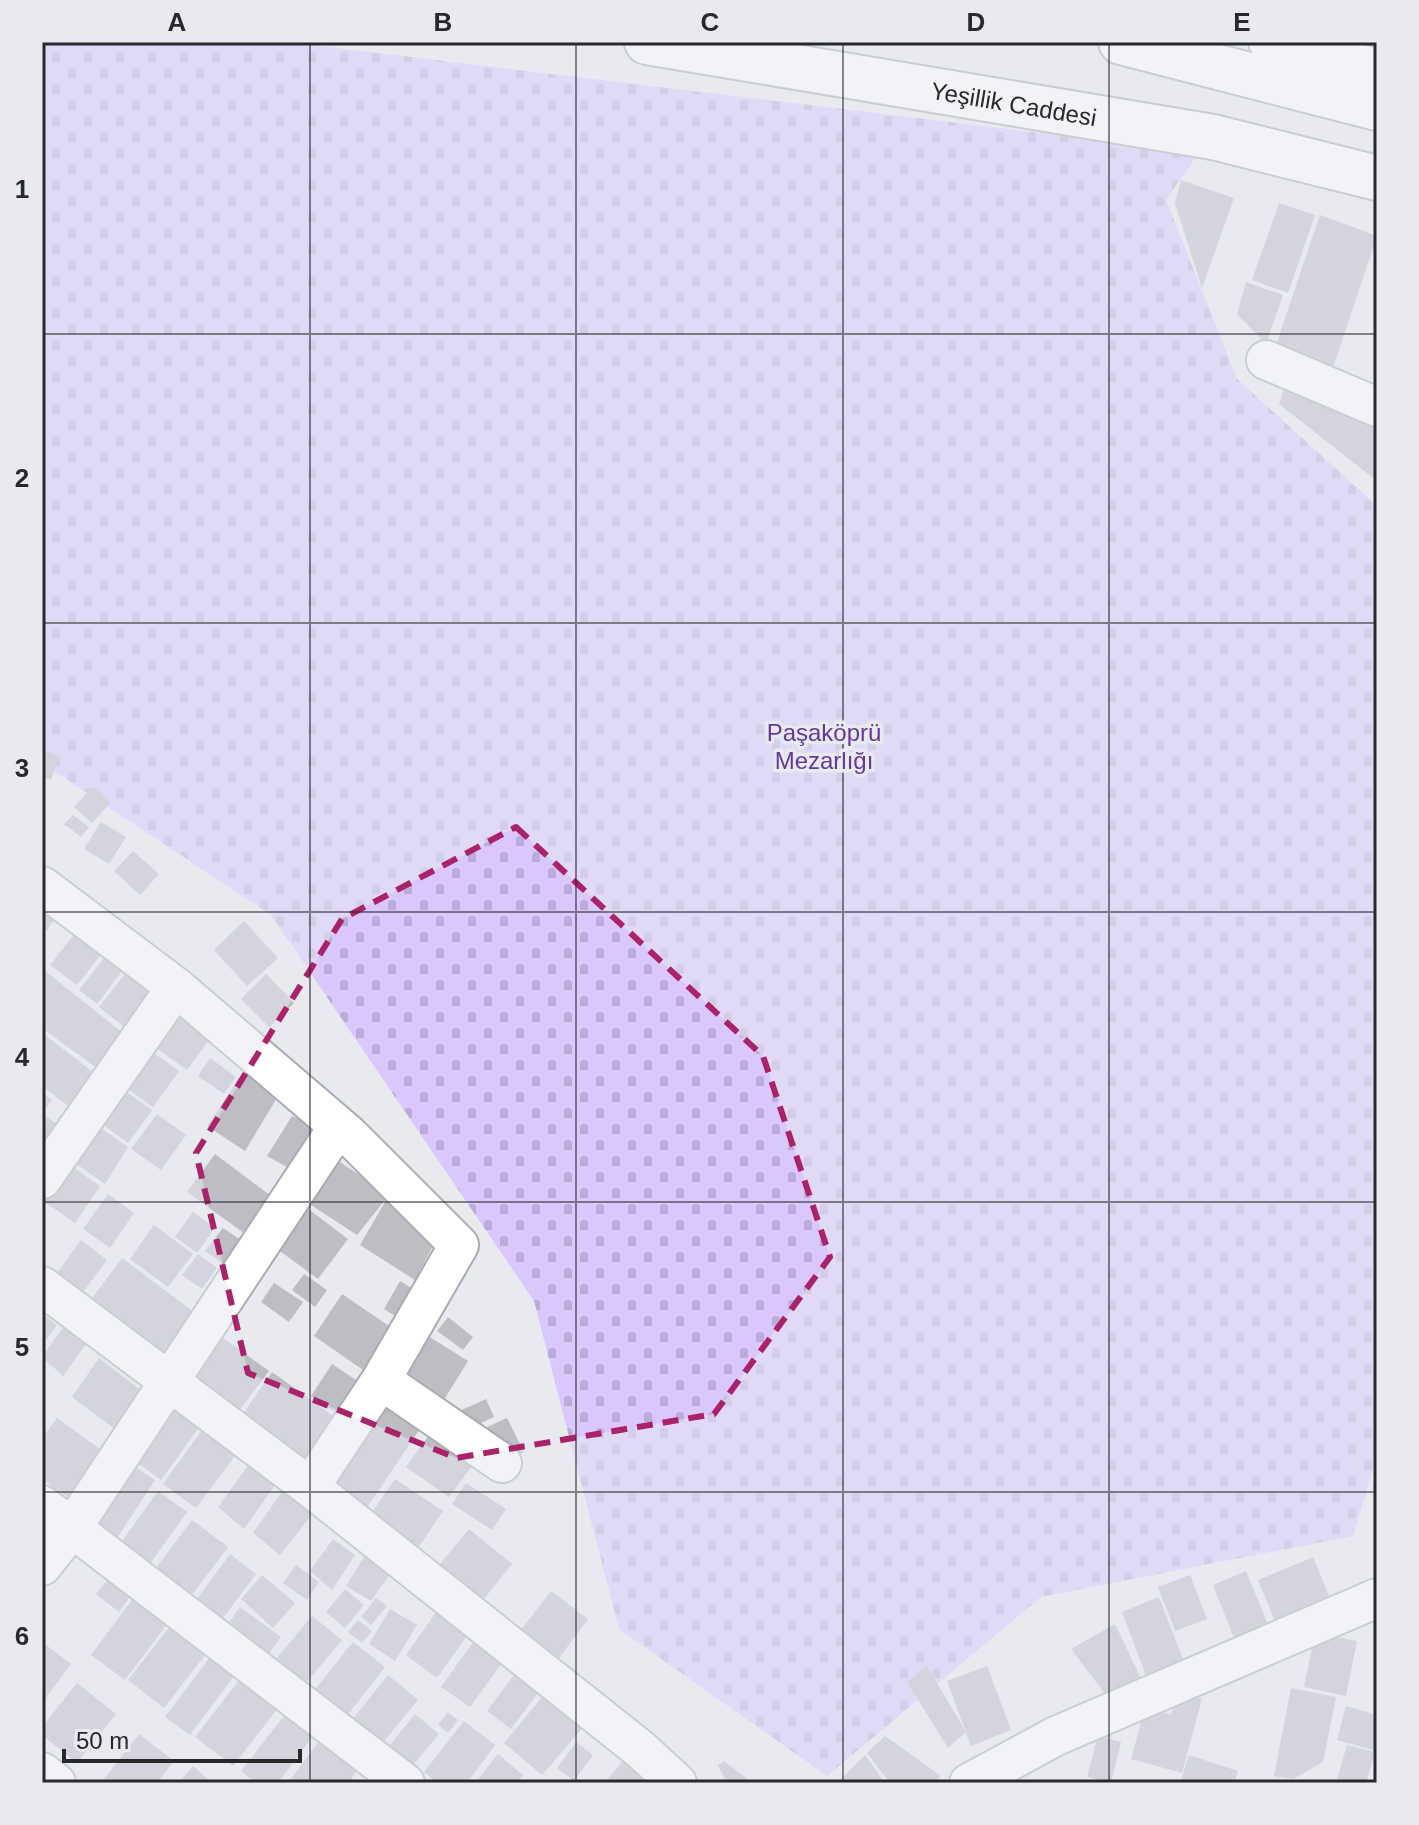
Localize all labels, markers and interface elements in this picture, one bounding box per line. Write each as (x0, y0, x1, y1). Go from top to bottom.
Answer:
text: A (168, 7, 187, 37)
text: B (434, 7, 452, 37)
text: C (701, 7, 720, 37)
text: D (967, 7, 985, 37)
text: E (1233, 7, 1251, 37)
street label: Yeşillik Caddesi (929, 76, 1099, 131)
text: 1 (15, 174, 29, 204)
text: 2 (15, 463, 29, 493)
park label: Paşaköprü Mezarlığı (767, 719, 881, 774)
text: 3 (15, 753, 29, 783)
text: 4 (15, 1042, 30, 1072)
text: 5 (15, 1332, 29, 1362)
text: 6 (15, 1621, 29, 1651)
scale bar (64, 1713, 300, 1763)
text: 50 m (76, 1727, 129, 1754)

